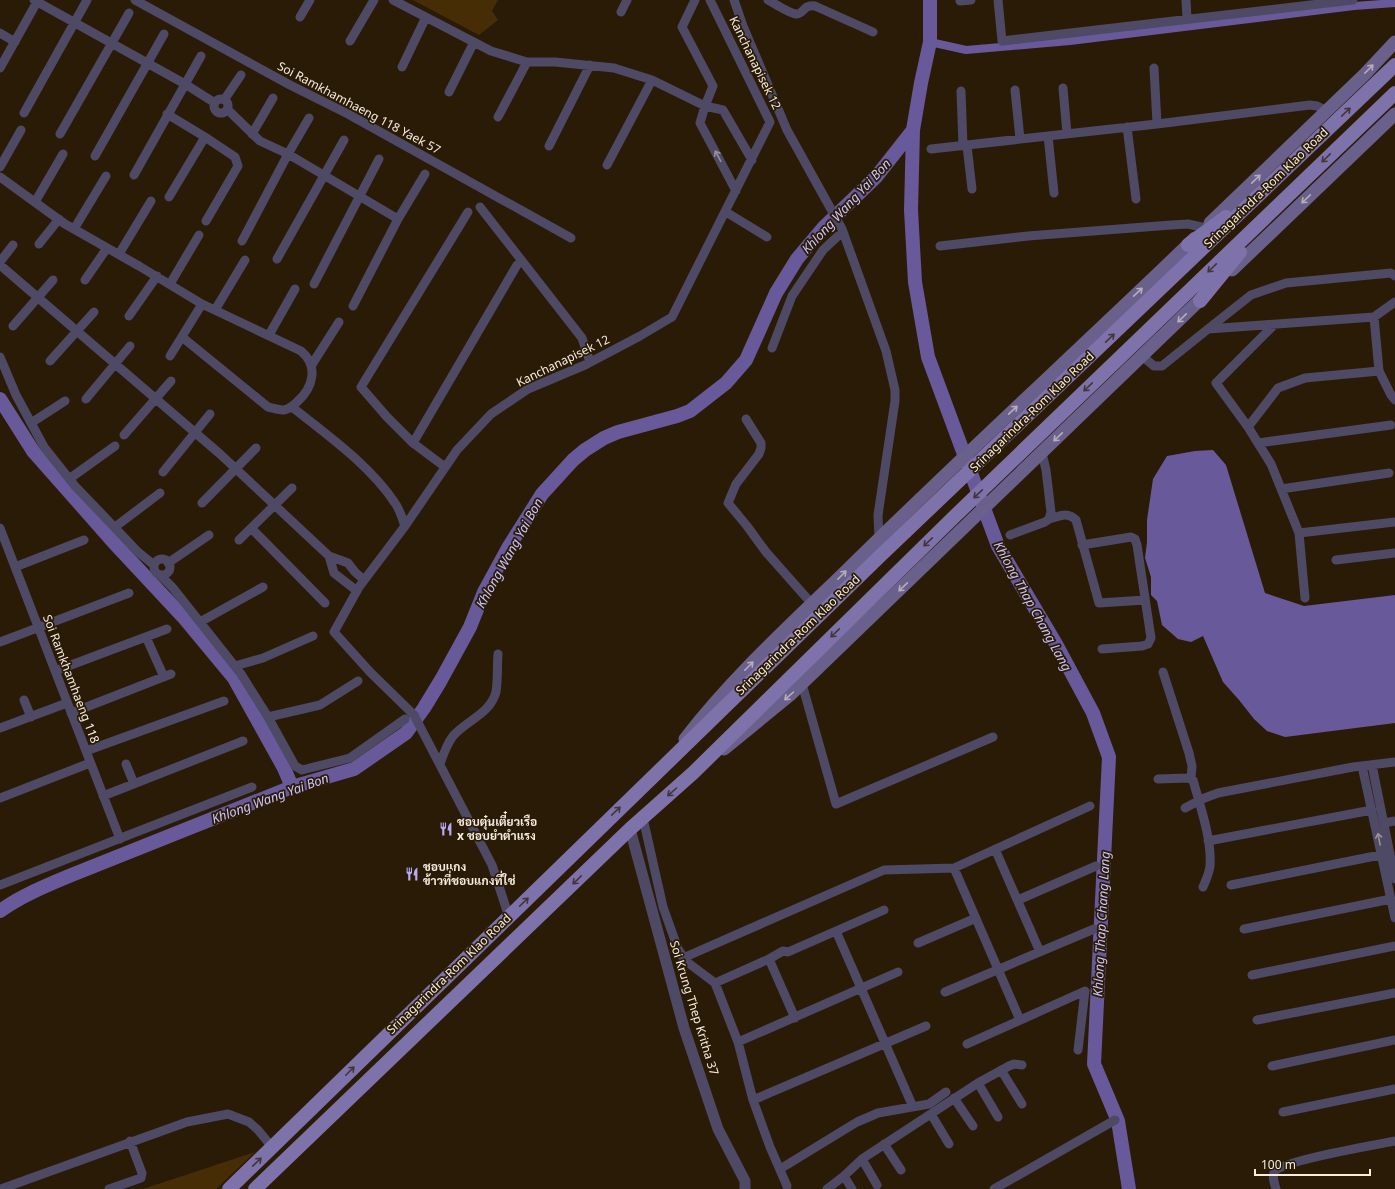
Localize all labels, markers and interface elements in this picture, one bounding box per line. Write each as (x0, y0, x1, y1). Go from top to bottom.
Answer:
street label: Kanchanapisek 12 (725, 13, 785, 112)
street label: Soi Ramkhamhaeng 118 Yaek 57 (275, 57, 444, 158)
one-way arrow (1364, 65, 1374, 75)
one-way arrow (1340, 108, 1350, 117)
street label: Srinagarindra-Rom Klao Road (1200, 124, 1331, 252)
one-way arrow (714, 151, 721, 163)
one-way arrow (1321, 153, 1331, 163)
water label: Khlong Wang Yai Bon (797, 155, 895, 257)
one-way arrow (1251, 174, 1261, 184)
one-way arrow (1301, 194, 1311, 203)
one-way arrow (1207, 263, 1217, 272)
one-way arrow (1133, 287, 1143, 297)
one-way arrow (1177, 313, 1187, 323)
street label: Kanchanapisek 12 (513, 331, 612, 391)
one-way arrow (1105, 333, 1115, 342)
street label: Srinagarindra-Rom Klao Road (966, 348, 1097, 476)
one-way arrow (1084, 382, 1094, 391)
one-way arrow (1008, 406, 1018, 415)
one-way arrow (1053, 432, 1063, 442)
one-way arrow (973, 489, 983, 499)
water label: Khlong Wang Yai Bon (471, 495, 547, 611)
one-way arrow (923, 537, 933, 547)
water label: Khlong Thap Chang Lang (990, 538, 1076, 675)
one-way arrow (837, 570, 847, 579)
street label: Srinagarindra-Rom Klao Road (732, 571, 863, 699)
one-way arrow (898, 582, 908, 591)
street label: Soi Ramkhamhaeng 118 (39, 612, 104, 746)
one-way arrow (830, 628, 840, 638)
one-way arrow (744, 661, 754, 671)
one-way arrow (784, 691, 794, 701)
water label: Khlong Wang Yai Bon (209, 768, 331, 828)
one-way arrow (666, 787, 677, 796)
one-way arrow (611, 806, 621, 816)
place label: ชอบตุ๋นเตี๋ยวเรือ x ชอบยำตำแรง (457, 811, 537, 844)
restaurant icon: ชอบตุ๋นเตี๋ยวเรือ x ชอบยำตำแรง (438, 821, 454, 837)
one-way arrow (1374, 832, 1382, 845)
water label: Khlong Thap Chang Lang (1088, 850, 1114, 997)
place label: ชอบแกง ข้าวที่ชอบแกงที่ใช่ (423, 858, 516, 889)
restaurant icon: ชอบแกง ข้าวที่ชอบแกงที่ใช่ (404, 866, 420, 882)
one-way arrow (572, 875, 582, 885)
one-way arrow (519, 897, 529, 907)
street label: Srinagarindra-Rom Klao Road (383, 910, 514, 1038)
street label: Soi Krung Thep Kritha 37 (666, 938, 723, 1077)
one-way arrow (345, 1066, 355, 1076)
scale bar (1255, 1151, 1370, 1177)
text: 100 m (1261, 1156, 1296, 1173)
one-way arrow (252, 1157, 262, 1167)

